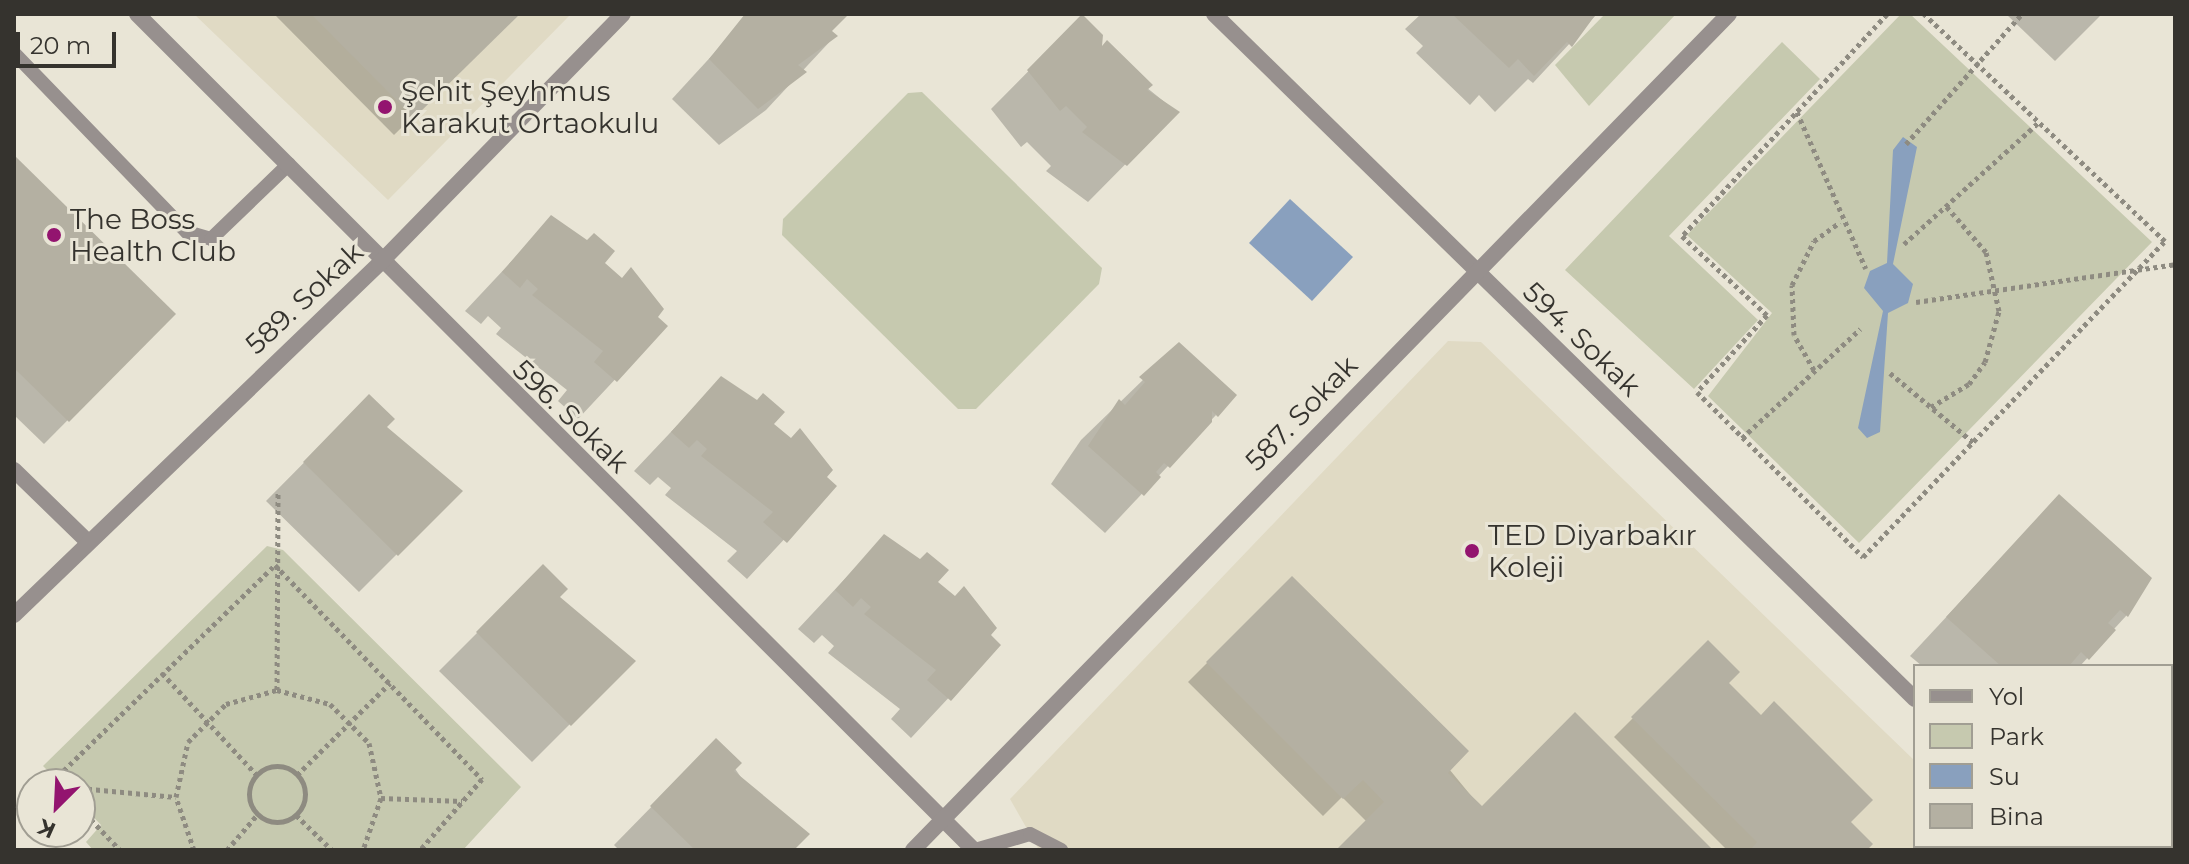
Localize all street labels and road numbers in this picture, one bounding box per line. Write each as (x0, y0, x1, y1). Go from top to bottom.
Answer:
street label: 589. Sokak (238, 235, 370, 361)
street label: 594. Sokak (1516, 275, 1648, 403)
street label: 587. Sokak (1238, 349, 1364, 477)
street label: 596. Sokak (506, 353, 636, 479)

